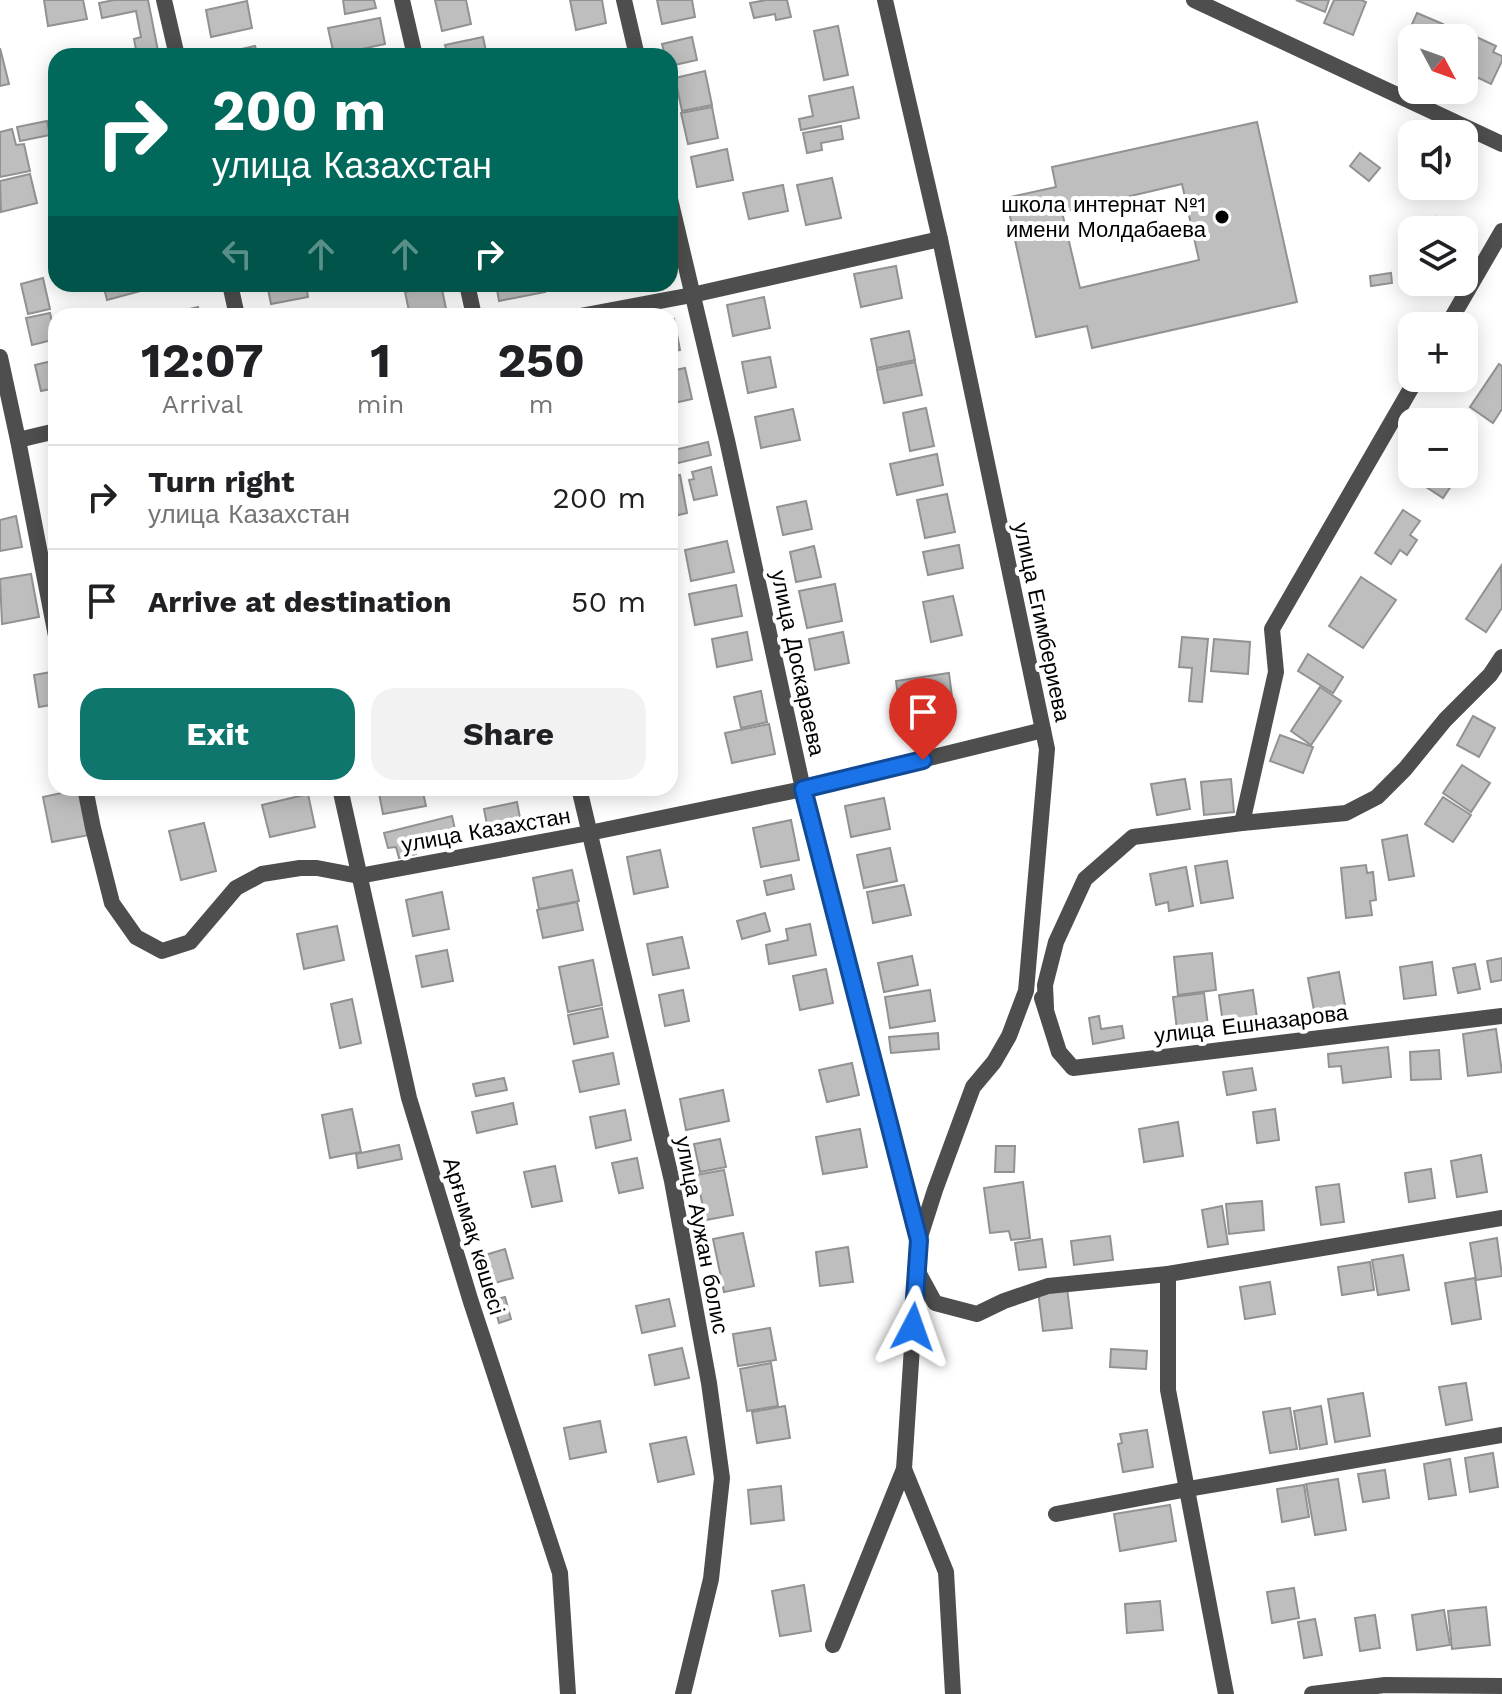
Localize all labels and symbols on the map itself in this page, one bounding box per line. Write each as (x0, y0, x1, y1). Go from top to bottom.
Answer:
north arrow (1398, 24, 1478, 104)
place label: школа интернат №1 имени Молдабаева (1001, 192, 1207, 242)
marker: школа интернат №1 имени Молдабаева (1213, 208, 1231, 226)
street label: улица Егимбериева (1009, 520, 1075, 725)
street label: улица Доскараева (766, 568, 830, 759)
pin (889, 678, 957, 760)
street label: улица Казахстан (400, 803, 572, 857)
street label: улица Ешназарова (1153, 1000, 1350, 1048)
street label: улица Аужан болис (671, 1134, 733, 1336)
street label: Арғымақ көшесі (438, 1154, 510, 1318)
position arrow (871, 1285, 955, 1369)

